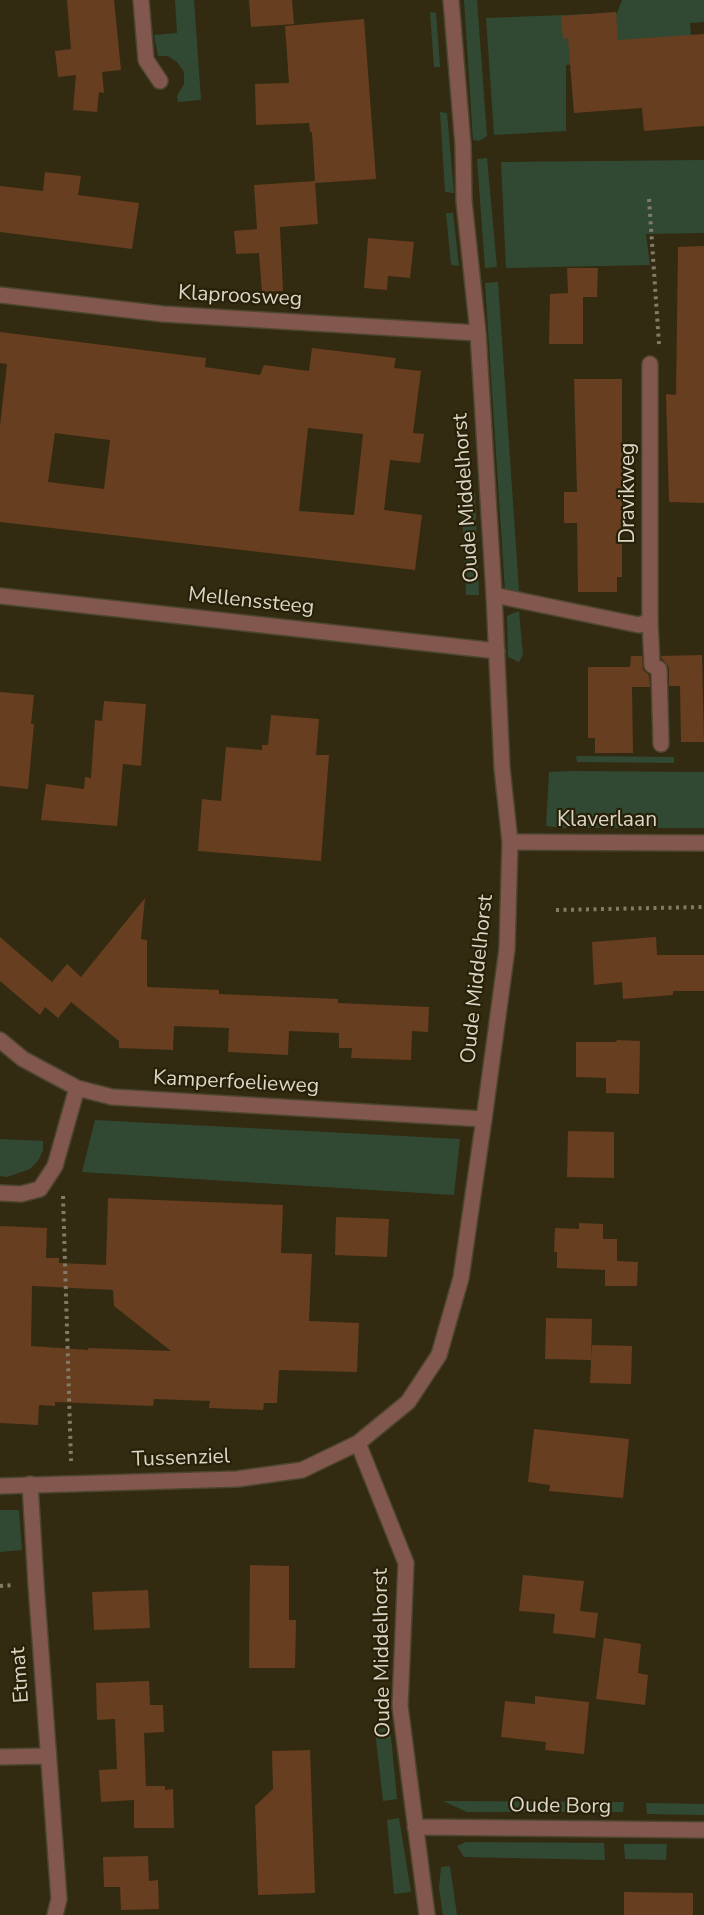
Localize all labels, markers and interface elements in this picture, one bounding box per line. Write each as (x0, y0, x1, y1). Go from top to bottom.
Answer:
street label: Klaproosweg (177, 281, 303, 313)
street label: Oude Middelhorst (449, 412, 485, 584)
street label: Dravikweg (616, 443, 642, 543)
street label: Mellenssteeg (187, 583, 315, 621)
street label: Klaverlaan (557, 808, 657, 834)
street label: Oude Middelhorst (457, 893, 499, 1065)
street label: Kamperfoelieweg (152, 1066, 320, 1100)
street label: Tussenziel (131, 1445, 231, 1473)
street label: Oude Middelhorst (369, 1568, 397, 1738)
street label: Etmat (6, 1646, 36, 1704)
street label: Oude Borg (509, 1794, 611, 1820)

